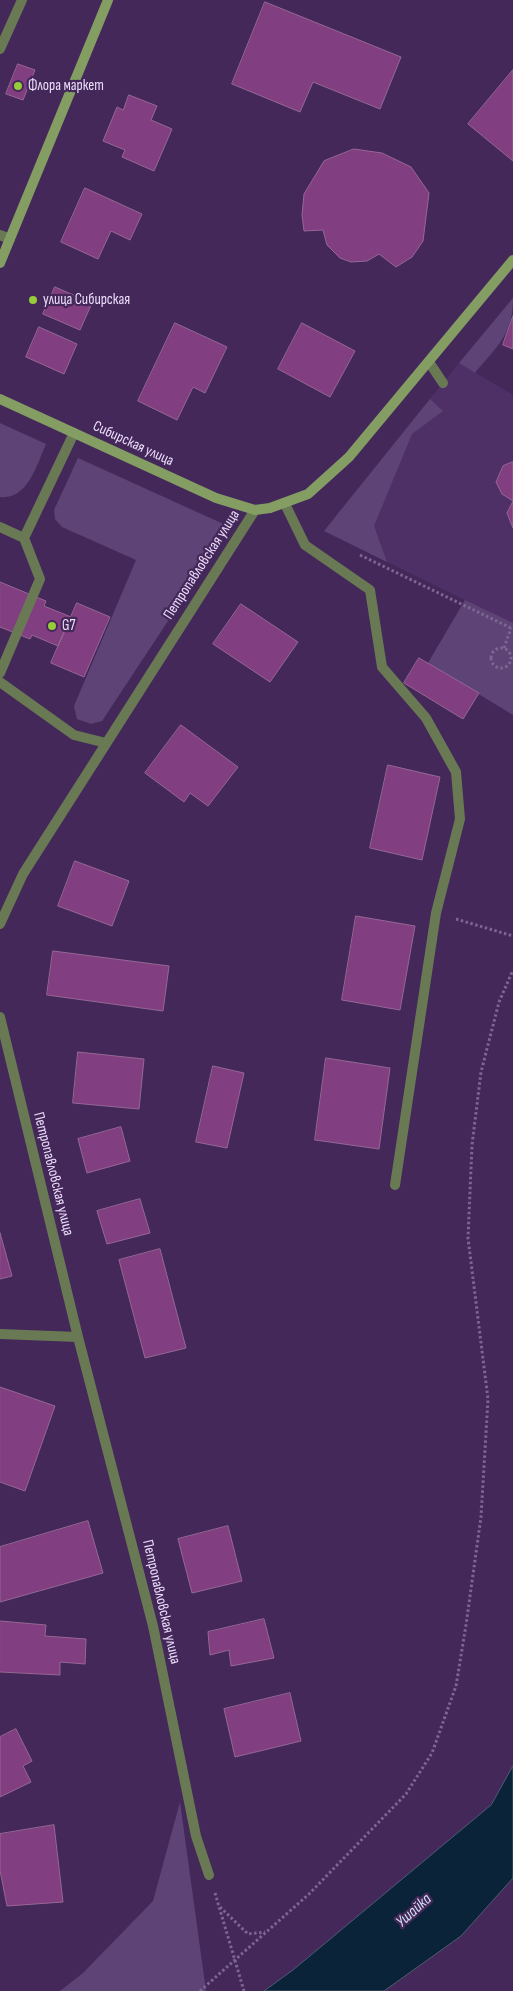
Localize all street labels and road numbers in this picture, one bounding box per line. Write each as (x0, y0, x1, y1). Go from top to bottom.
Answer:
street label: Сибирская улица (90, 417, 176, 471)
street label: Петропавловская улица (160, 507, 244, 623)
street label: Петропавловская улица (29, 1110, 77, 1238)
street label: Петропавловская улица (138, 1538, 184, 1666)

